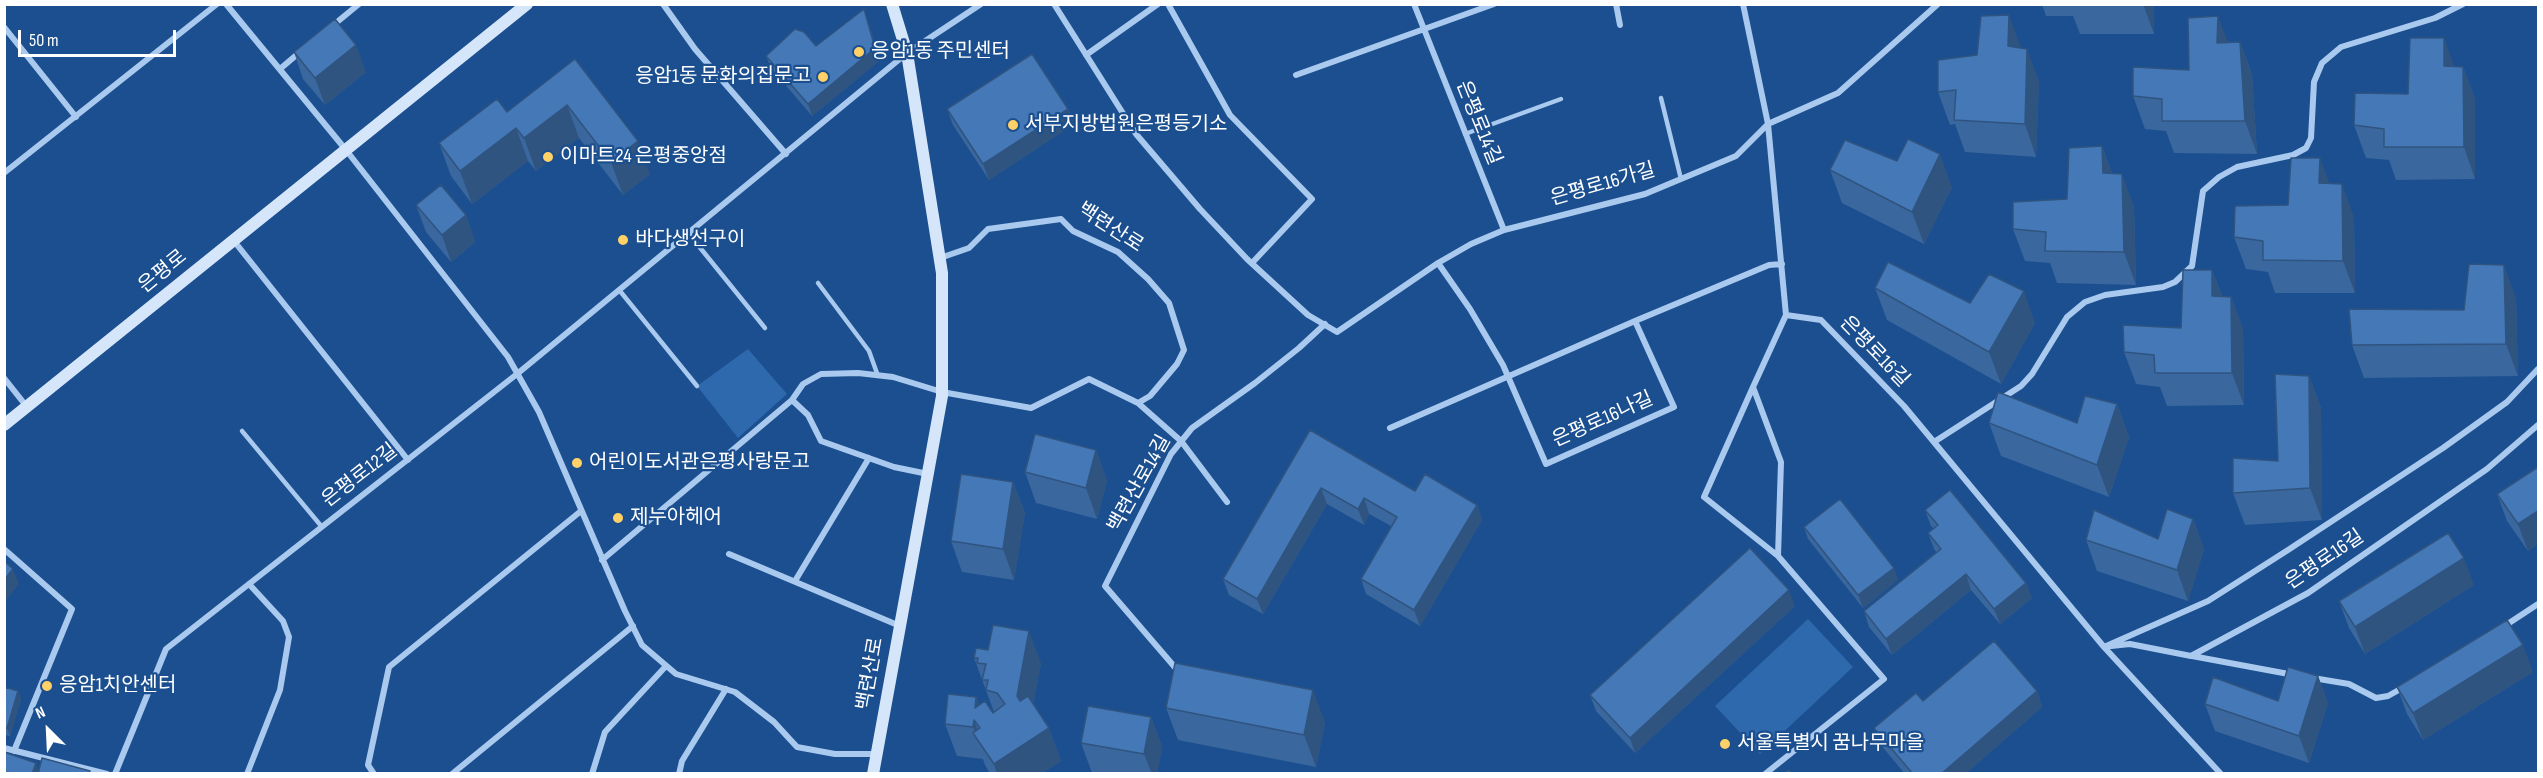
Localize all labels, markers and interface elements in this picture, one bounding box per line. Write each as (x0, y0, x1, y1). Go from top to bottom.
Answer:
scale bar (21, 18, 178, 56)
text: 50 m (29, 30, 59, 51)
place label: 응암1동 주민센터 (871, 40, 1010, 64)
marker: 응암1동 주민센터 (852, 45, 866, 59)
place label: 응암1동 문화의집문고 (635, 65, 811, 89)
marker: 응암1동 문화의집문고 (816, 70, 830, 84)
street label: 은평로14길 (1450, 77, 1506, 169)
place label: 서부지방법원은평등기소 (1025, 113, 1227, 137)
marker: 서부지방법원은평등기소 (1006, 118, 1020, 132)
place label: 이마트24 은평중앙점 (560, 145, 727, 169)
marker: 이마트24 은평중앙점 (541, 150, 555, 164)
street label: 은평로16가길 (1548, 159, 1658, 211)
street label: 백련산로 (1073, 198, 1147, 258)
place label: 바다생선구이 (635, 228, 745, 252)
marker: 바다생선구이 (616, 233, 630, 247)
street label: 은평로 (134, 245, 192, 299)
street label: 은평로16길 (1834, 312, 1914, 392)
street label: 은평로16나길 (1549, 387, 1657, 453)
street label: 백련산로14길 (1103, 431, 1177, 537)
street label: 은평로12길 (318, 439, 402, 513)
place label: 어린이도서관은평사랑문고 (589, 451, 810, 475)
marker: 어린이도서관은평사랑문고 (570, 456, 584, 470)
place label: 제누아헤어 (630, 506, 722, 530)
marker: 제누아헤어 (611, 511, 625, 525)
street label: 은평로16길 (2281, 525, 2369, 595)
street label: 백련산로 (853, 636, 889, 712)
place label: 응암1치안센터 (59, 674, 176, 698)
marker: 응암1치안센터 (40, 679, 54, 693)
north arrow (18, 700, 78, 760)
text: N (33, 703, 48, 724)
place label: 서울특별시 꿈나무마을 (1737, 732, 1924, 756)
marker: 서울특별시 꿈나무마을 (1718, 737, 1732, 751)

